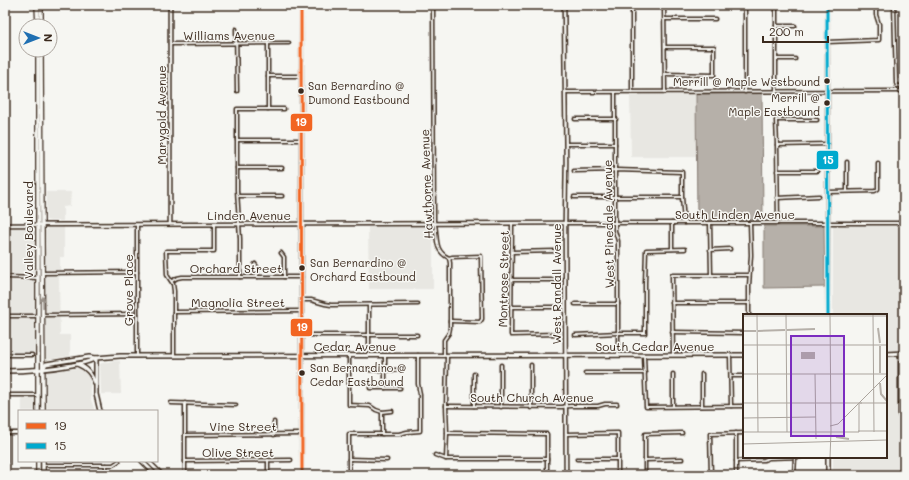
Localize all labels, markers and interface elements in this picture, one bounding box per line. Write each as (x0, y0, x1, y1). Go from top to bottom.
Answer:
north arrow (18, 18, 58, 58)
scale bar (763, 18, 828, 44)
text: 200 m (769, 23, 804, 39)
street label: Williams Avenue (183, 27, 275, 43)
text: N (41, 34, 56, 42)
street label: Marygold Avenue (153, 65, 169, 165)
place label: Merrill @ Maple Westbound (673, 74, 820, 89)
marker: Merrill @ Maple Westbound (822, 76, 832, 86)
place label: San Bernardino @ Dumond Eastbound (308, 78, 409, 107)
marker: San Bernardino @ Dumond Eastbound (296, 86, 306, 96)
place label: Merrill @ Maple Eastbound (729, 90, 820, 119)
marker: Merrill @ Maple Eastbound (822, 98, 832, 108)
line badge: 19 (290, 113, 313, 132)
text: 19 (295, 114, 307, 129)
street label: Hawthorne Avenue (416, 129, 436, 239)
line badge: 15 (816, 150, 839, 170)
text: 15 (822, 152, 834, 167)
street label: West Pinedale Avenue (599, 159, 617, 289)
street label: Valley Boulevard (20, 181, 36, 279)
street label: South Linden Avenue (675, 206, 795, 222)
street label: Linden Avenue (207, 207, 291, 223)
street label: West Randall Avenue (548, 223, 564, 345)
street label: Montrose Street (494, 230, 512, 328)
street label: Grove Place (120, 254, 136, 326)
place label: San Bernardino @ Orchard Eastbound (310, 255, 416, 284)
street label: Orchard Street (190, 260, 282, 276)
marker: San Bernardino @ Orchard Eastbound (297, 263, 307, 273)
street label: Magnolia Street (191, 294, 285, 310)
one-way arrow (40, 295, 46, 308)
inset map (743, 314, 887, 458)
line badge: 19 (290, 318, 313, 337)
text: 19 (296, 319, 308, 334)
street label: Cedar Avenue (314, 338, 396, 354)
street label: South Cedar Avenue (596, 338, 714, 354)
place label: San Bernardino @ Cedar Eastbound (310, 360, 407, 389)
marker: San Bernardino @ Cedar Eastbound (297, 368, 307, 378)
street label: South Church Avenue (470, 389, 594, 405)
legend (18, 410, 158, 462)
text: 19 (54, 417, 66, 433)
street label: Vine Street (209, 418, 277, 434)
text: 15 (54, 437, 66, 453)
street label: Olive Street (202, 444, 274, 460)

